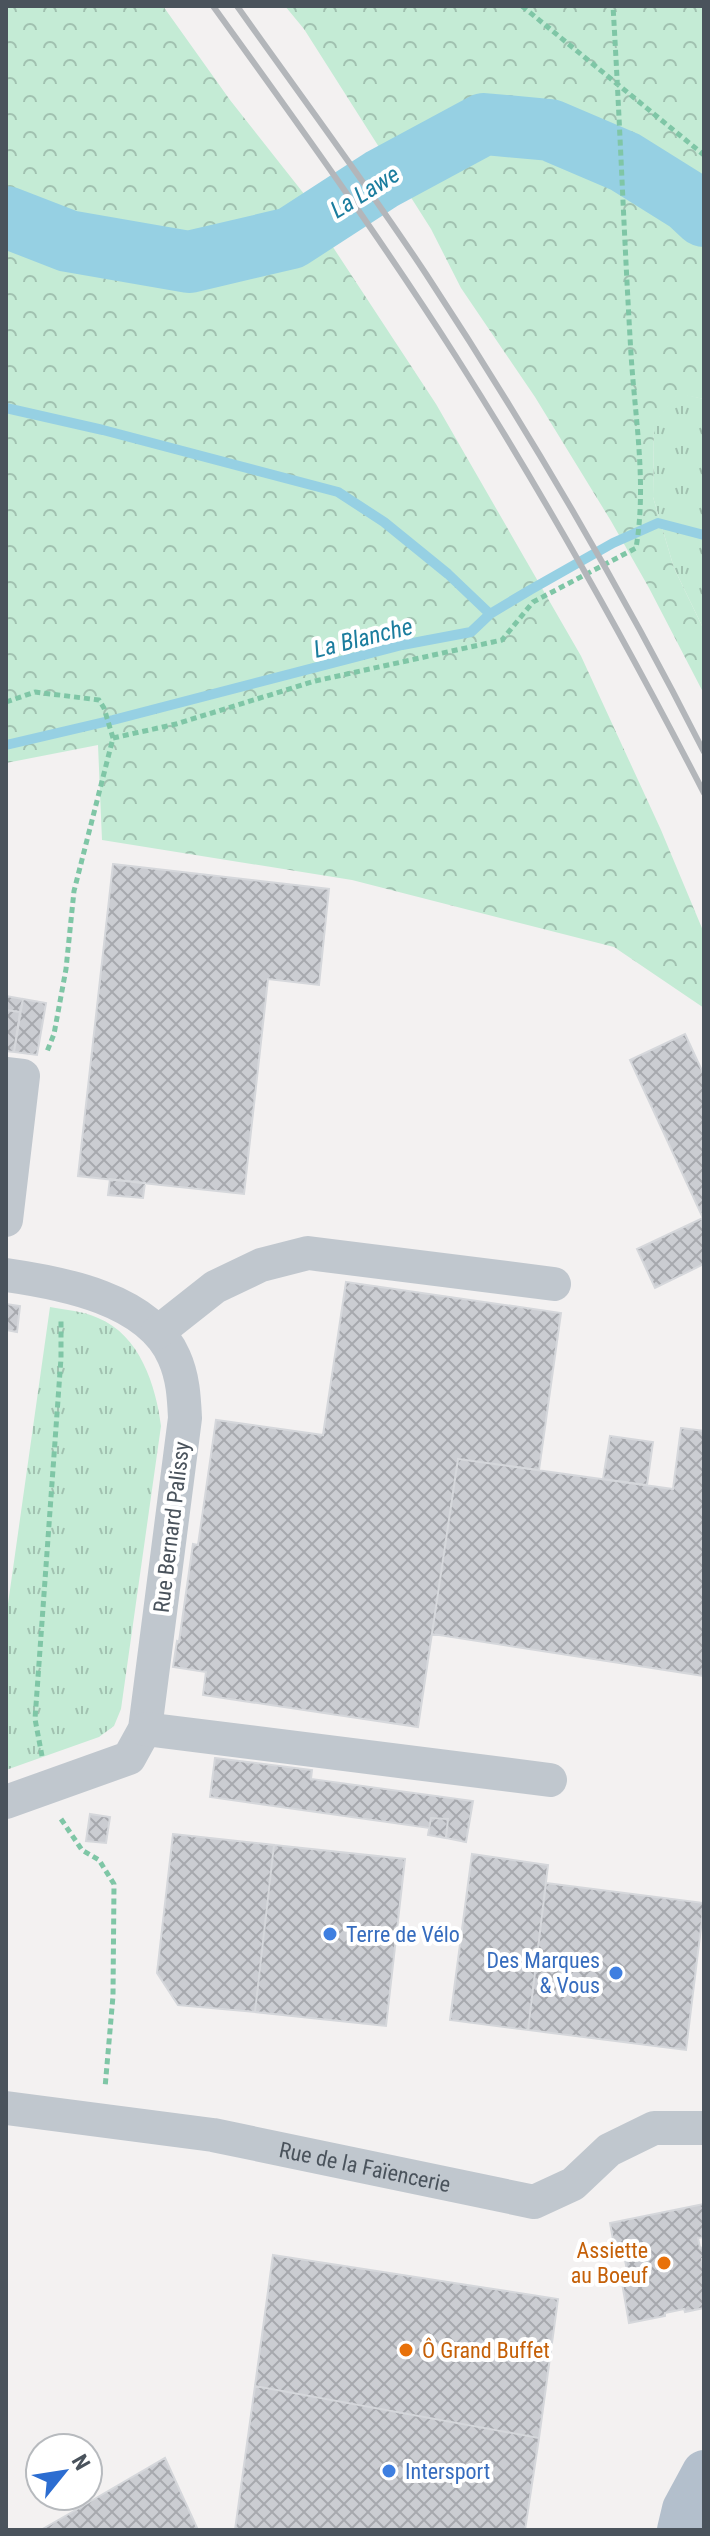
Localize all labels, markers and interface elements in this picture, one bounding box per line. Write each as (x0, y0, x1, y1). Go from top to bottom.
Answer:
water label: La Lawe (325, 160, 405, 224)
water label: La Blanche (311, 612, 416, 664)
street label: Rue Bernard Palissy (149, 1440, 194, 1614)
place label: Terre de Vélo (346, 1922, 460, 1947)
marker: Terre de Vélo (321, 1925, 339, 1943)
place label: Des Marques & Vous (486, 1948, 600, 1998)
marker: Des Marques & Vous (607, 1964, 625, 1982)
street label: Rue de la Faïencerie (277, 2137, 453, 2197)
place label: Assiette au Boeuf (571, 2238, 648, 2288)
marker: Assiette au Boeuf (655, 2254, 673, 2272)
place label: Ô Grand Buffet (422, 2337, 550, 2363)
marker: Ô Grand Buffet (397, 2341, 415, 2359)
north arrow (24, 2432, 104, 2512)
text: N (67, 2450, 95, 2474)
place label: Intersport (405, 2459, 490, 2484)
marker: Intersport (380, 2462, 398, 2480)

